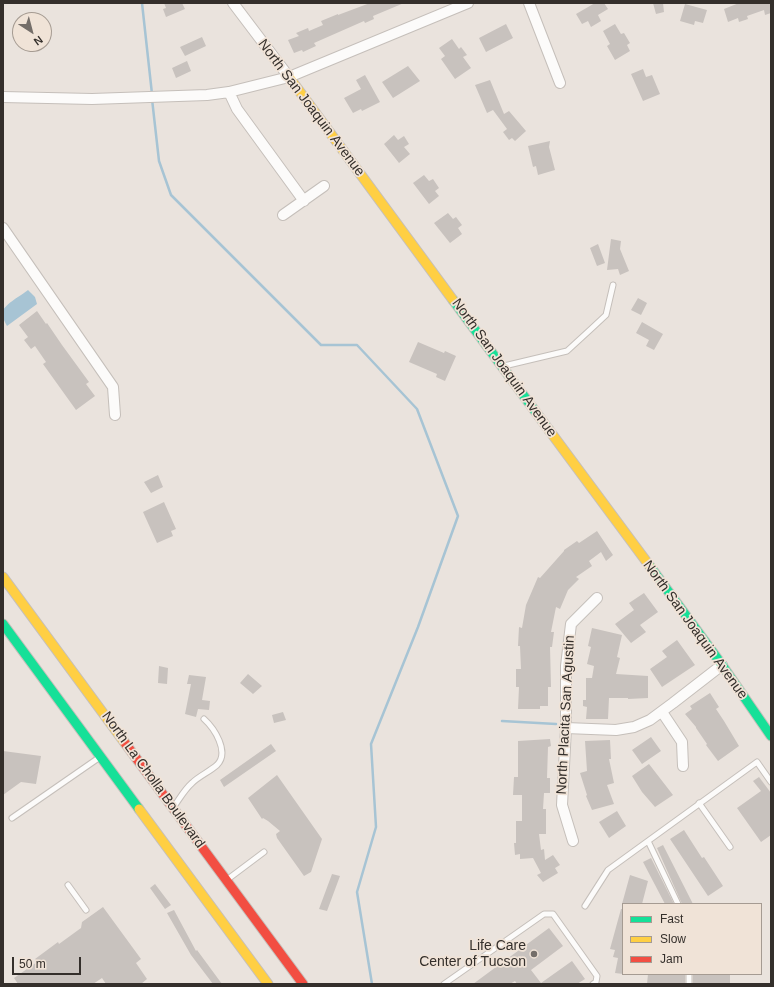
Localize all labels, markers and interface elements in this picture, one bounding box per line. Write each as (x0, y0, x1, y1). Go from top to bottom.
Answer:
north arrow (12, 12, 52, 52)
text: N (32, 34, 45, 48)
street label: North San Joaquin Avenue (254, 36, 368, 180)
street label: North San Joaquin Avenue (448, 295, 560, 441)
street label: North San Joaquin Avenue (639, 557, 751, 703)
street label: North Placita San Agustin (553, 635, 579, 795)
street label: North La Cholla Boulevard (98, 709, 208, 851)
legend (622, 903, 762, 975)
text: Fast (660, 912, 683, 926)
text: Slow (660, 932, 686, 946)
place label: Life Care Center of Tucson (419, 938, 526, 970)
scale bar (14, 949, 83, 975)
marker: Life Care Center of Tucson (529, 949, 539, 959)
text: Jam (660, 952, 683, 966)
text: 50 m (19, 957, 46, 971)

